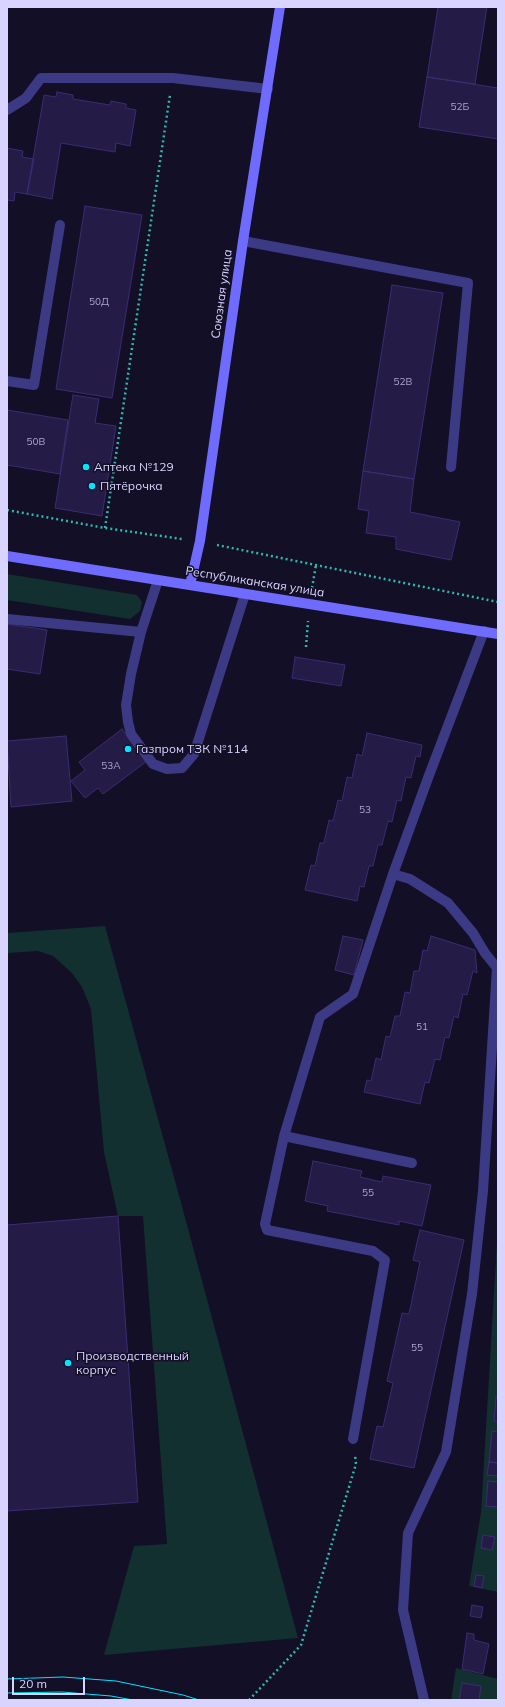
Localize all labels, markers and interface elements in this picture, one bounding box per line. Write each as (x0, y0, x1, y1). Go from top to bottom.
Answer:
house number: 52Б (451, 101, 469, 113)
street label: Союзная улица (209, 249, 235, 339)
house number: 50Д (89, 296, 109, 308)
house number: 52В (394, 376, 412, 388)
house number: 50В (27, 436, 45, 448)
place label: Аптека №129 (94, 460, 174, 474)
marker: Аптека №129 (81, 462, 91, 472)
place label: Пятёрочка (100, 479, 163, 493)
marker: Пятёрочка (87, 481, 97, 491)
street label: Республиканская улица (184, 564, 326, 600)
place label: Газпром ТЗК №114 (136, 742, 248, 756)
marker: Газпром ТЗК №114 (123, 744, 133, 754)
house number: 53А (101, 760, 121, 772)
house number: 53 (359, 804, 371, 816)
house number: 51 (416, 1021, 428, 1033)
house number: 55 (362, 1187, 374, 1199)
house number: 55 (411, 1342, 423, 1354)
place label: Производственный корпус (76, 1349, 189, 1377)
marker: Производственный корпус (63, 1358, 73, 1368)
scale bar (14, 1669, 87, 1695)
text: 20 m (19, 1676, 47, 1691)

